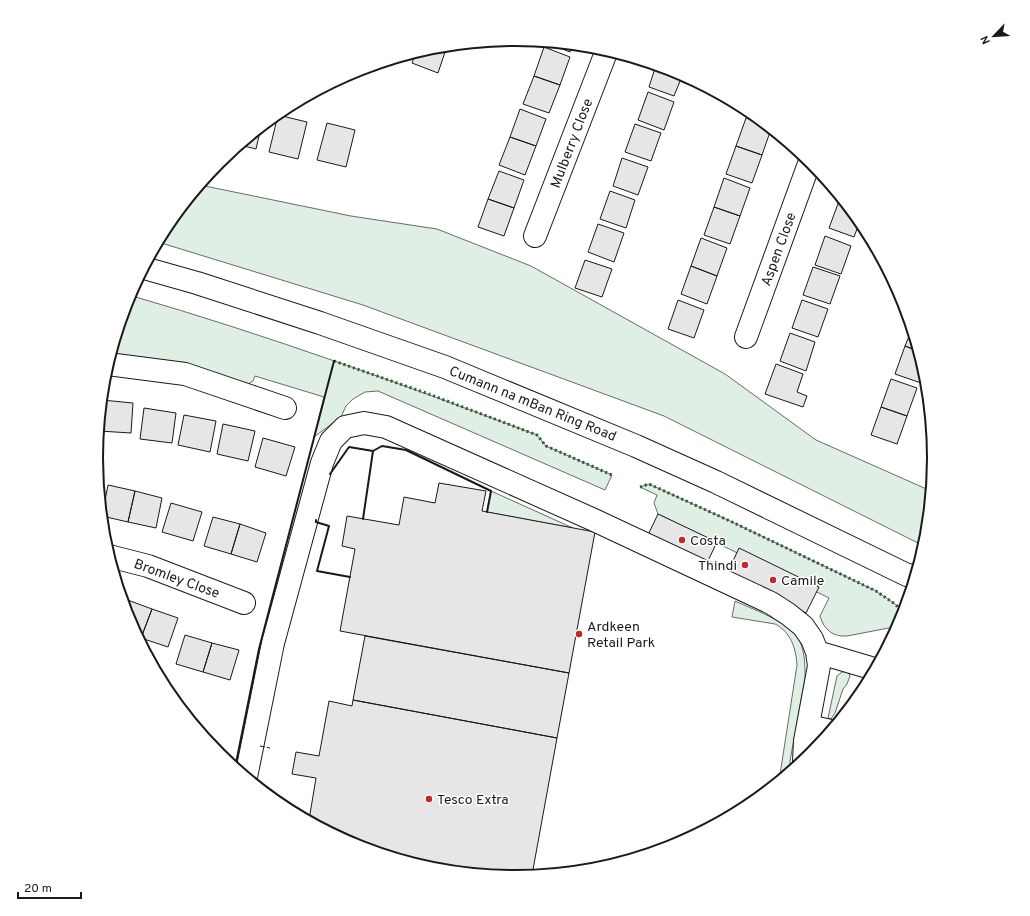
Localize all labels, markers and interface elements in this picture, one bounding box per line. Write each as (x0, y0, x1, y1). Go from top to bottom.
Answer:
north arrow (974, 16, 1014, 56)
text: N (978, 33, 994, 46)
street label: Mulberry Close (548, 96, 597, 191)
street label: Aspen Close (758, 210, 801, 289)
street label: Cumann na mBan Ring Road (446, 363, 619, 446)
place label: Costa (690, 533, 726, 550)
marker: Costa (677, 535, 687, 545)
street label: Bromley Close (131, 556, 222, 603)
place label: Thindi (698, 558, 737, 575)
marker: Thindi (740, 560, 750, 570)
place label: Camile (781, 573, 824, 590)
marker: Camile (768, 575, 778, 585)
place label: Ardkeen Retail Park (587, 619, 655, 652)
marker: Ardkeen Retail Park (574, 629, 584, 639)
place label: Tesco Extra (437, 792, 509, 809)
marker: Tesco Extra (424, 794, 434, 804)
scale bar (18, 874, 81, 900)
text: 20 m (24, 881, 52, 897)

